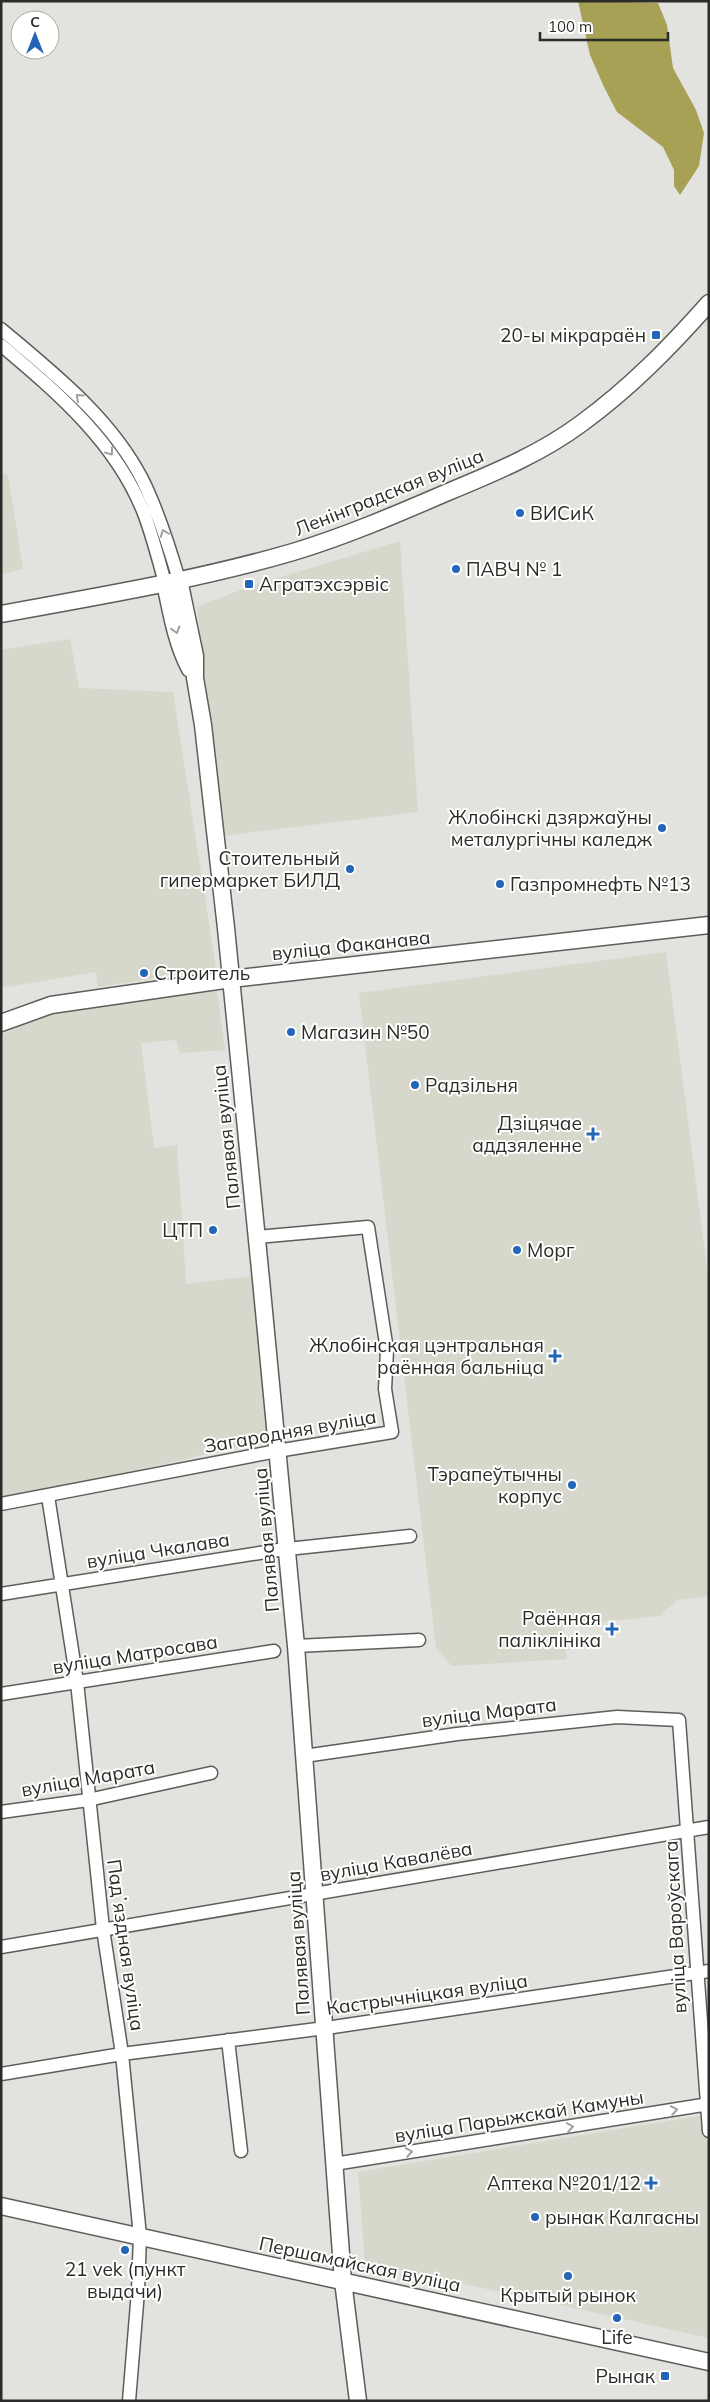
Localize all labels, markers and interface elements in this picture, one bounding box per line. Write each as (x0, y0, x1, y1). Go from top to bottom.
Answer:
north arrow (10, 10, 60, 60)
scale bar (540, 10, 668, 42)
text: С (30, 13, 40, 31)
text: 100 m (548, 17, 592, 36)
place label: 20-ы мікрараён (500, 323, 646, 347)
marker: 20-ы мікрараён (650, 329, 662, 341)
one-way arrow (76, 393, 85, 402)
street label: Ленінградская вуліца (291, 443, 487, 541)
one-way arrow (105, 446, 113, 455)
place label: ВИСиК (530, 501, 594, 525)
marker: ВИСиК (514, 507, 526, 519)
one-way arrow (160, 529, 170, 538)
place label: ПАВЧ № 1 (466, 557, 563, 581)
marker: ПАВЧ № 1 (450, 563, 462, 575)
place label: Агратэхсэрвіс (259, 572, 389, 596)
marker: Агратэхсэрвіс (243, 578, 255, 590)
one-way arrow (171, 625, 181, 634)
place label: Жлобінскі дзяржаўны металургічны каледж (448, 805, 653, 851)
marker: Жлобінскі дзяржаўны металургічны каледж (656, 822, 668, 834)
place label: Стоительный гипермаркет БИЛД (160, 846, 340, 892)
marker: Стоительный гипермаркет БИЛД (344, 863, 356, 875)
place label: Газпромнефть №13 (510, 872, 691, 896)
marker: Газпромнефть №13 (494, 878, 506, 890)
street label: вуліца Факанава (270, 925, 432, 965)
place label: Строитель (154, 961, 250, 985)
marker: Строитель (138, 967, 150, 979)
place label: Магазин №50 (301, 1020, 430, 1044)
marker: Магазин №50 (285, 1026, 297, 1038)
street label: Палявая вуліца (207, 1064, 245, 1210)
place label: Радзільня (425, 1073, 518, 1097)
marker: Радзільня (409, 1079, 421, 1091)
place label: Дзіцячае аддзяленне (472, 1111, 582, 1157)
marker: Дзіцячае аддзяленне (586, 1127, 600, 1141)
place label: ЦТП (162, 1218, 203, 1242)
marker: ЦТП (207, 1224, 219, 1236)
place label: Морг (527, 1238, 575, 1262)
marker: Морг (511, 1244, 523, 1256)
place label: Жлобінская цэнтральная раённая бальніца (309, 1333, 544, 1379)
marker: Жлобінская цэнтральная раённая бальніца (548, 1349, 562, 1363)
street label: Загародняя вуліца (202, 1404, 378, 1458)
place label: Тэрапеўтычны корпус (428, 1462, 562, 1508)
street label: Палявая вуліца (248, 1467, 284, 1613)
marker: Тэрапеўтычны корпус (566, 1479, 578, 1491)
street label: вуліца Чкалава (85, 1527, 231, 1573)
place label: Раённая паліклініка (498, 1606, 601, 1652)
marker: Раённая паліклініка (605, 1622, 619, 1636)
street label: вуліца Матросава (51, 1629, 219, 1679)
street label: вуліца Марата (420, 1692, 558, 1732)
street label: вуліца Марата (19, 1754, 157, 1802)
street label: вуліца Кавалёва (318, 1836, 474, 1886)
street label: вуліца Вароўскага (658, 1840, 692, 2014)
street label: Падʼяздная вуліца (102, 1857, 150, 2033)
street label: Палявая вуліца (281, 1870, 315, 2016)
street label: Кастрычніцкая вуліца (325, 1968, 529, 2020)
street label: вуліца Парыжскай Камуны (393, 2084, 645, 2148)
one-way arrow (670, 2106, 679, 2116)
one-way arrow (566, 2122, 574, 2133)
one-way arrow (405, 2148, 414, 2158)
place label: Аптека №201/12 (487, 2171, 641, 2195)
marker: Аптека №201/12 (645, 2177, 657, 2189)
place label: рынак Калгасны (545, 2205, 699, 2229)
marker: рынак Калгасны (529, 2211, 541, 2223)
street label: Першамайская вуліца (257, 2231, 463, 2297)
marker: 21 vek (пункт выдачи) (119, 2244, 131, 2256)
place label: 21 vek (пункт выдачи) (65, 2257, 186, 2303)
marker: Крытый рынок (562, 2270, 574, 2282)
place label: Крытый рынок (500, 2283, 637, 2307)
marker: Life (611, 2312, 623, 2324)
place label: Life (601, 2325, 633, 2349)
place label: Рынак (596, 2364, 656, 2388)
marker: Рынак (659, 2370, 671, 2382)

